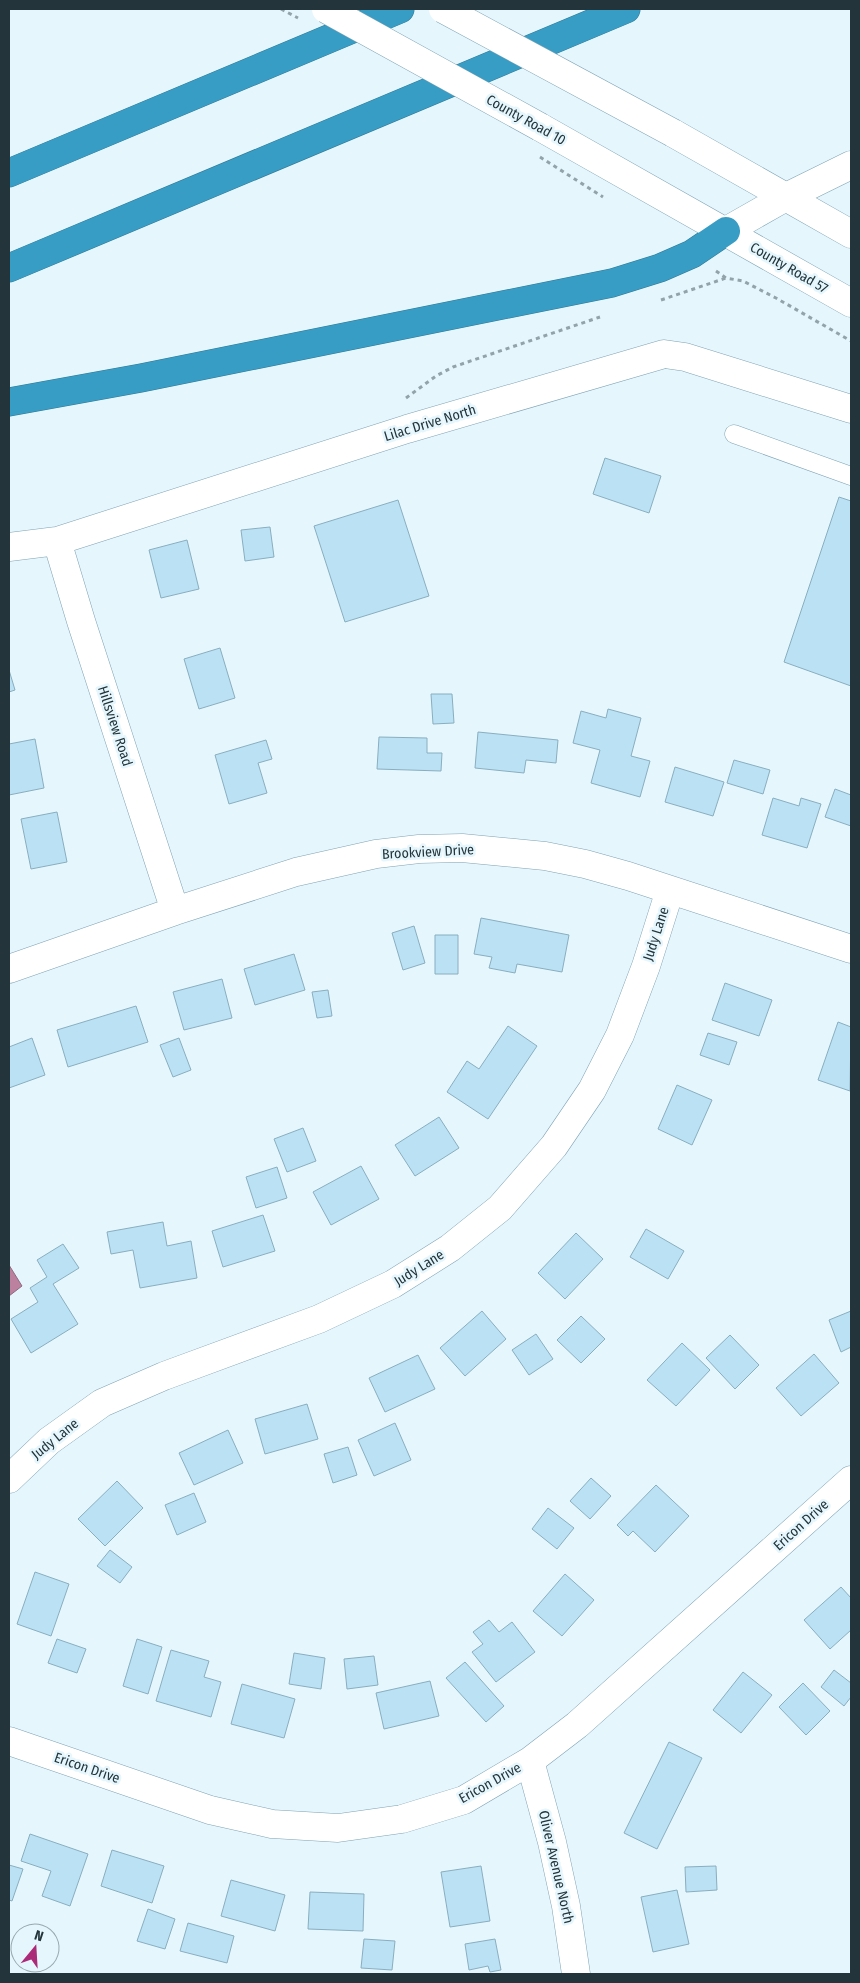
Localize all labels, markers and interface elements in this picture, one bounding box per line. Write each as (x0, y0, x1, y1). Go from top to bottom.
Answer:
street label: County Road 10 (483, 91, 569, 149)
street label: County Road 57 (747, 239, 831, 297)
street label: Lilac Drive North (382, 401, 478, 445)
street label: Hillsview Road (94, 684, 136, 768)
street label: Brookview Drive (382, 841, 475, 863)
street label: Judy Lane (639, 905, 673, 963)
street label: Judy Lane (391, 1246, 447, 1290)
street label: Judy Lane (28, 1415, 82, 1463)
street label: Ericon Drive (770, 1496, 832, 1554)
street label: Ericon Drive (52, 1749, 122, 1787)
street label: Ericon Drive (456, 1759, 524, 1807)
street label: Oliver Avenue North (535, 1809, 577, 1925)
north arrow (10, 1923, 60, 1973)
text: N (32, 1927, 45, 1945)

